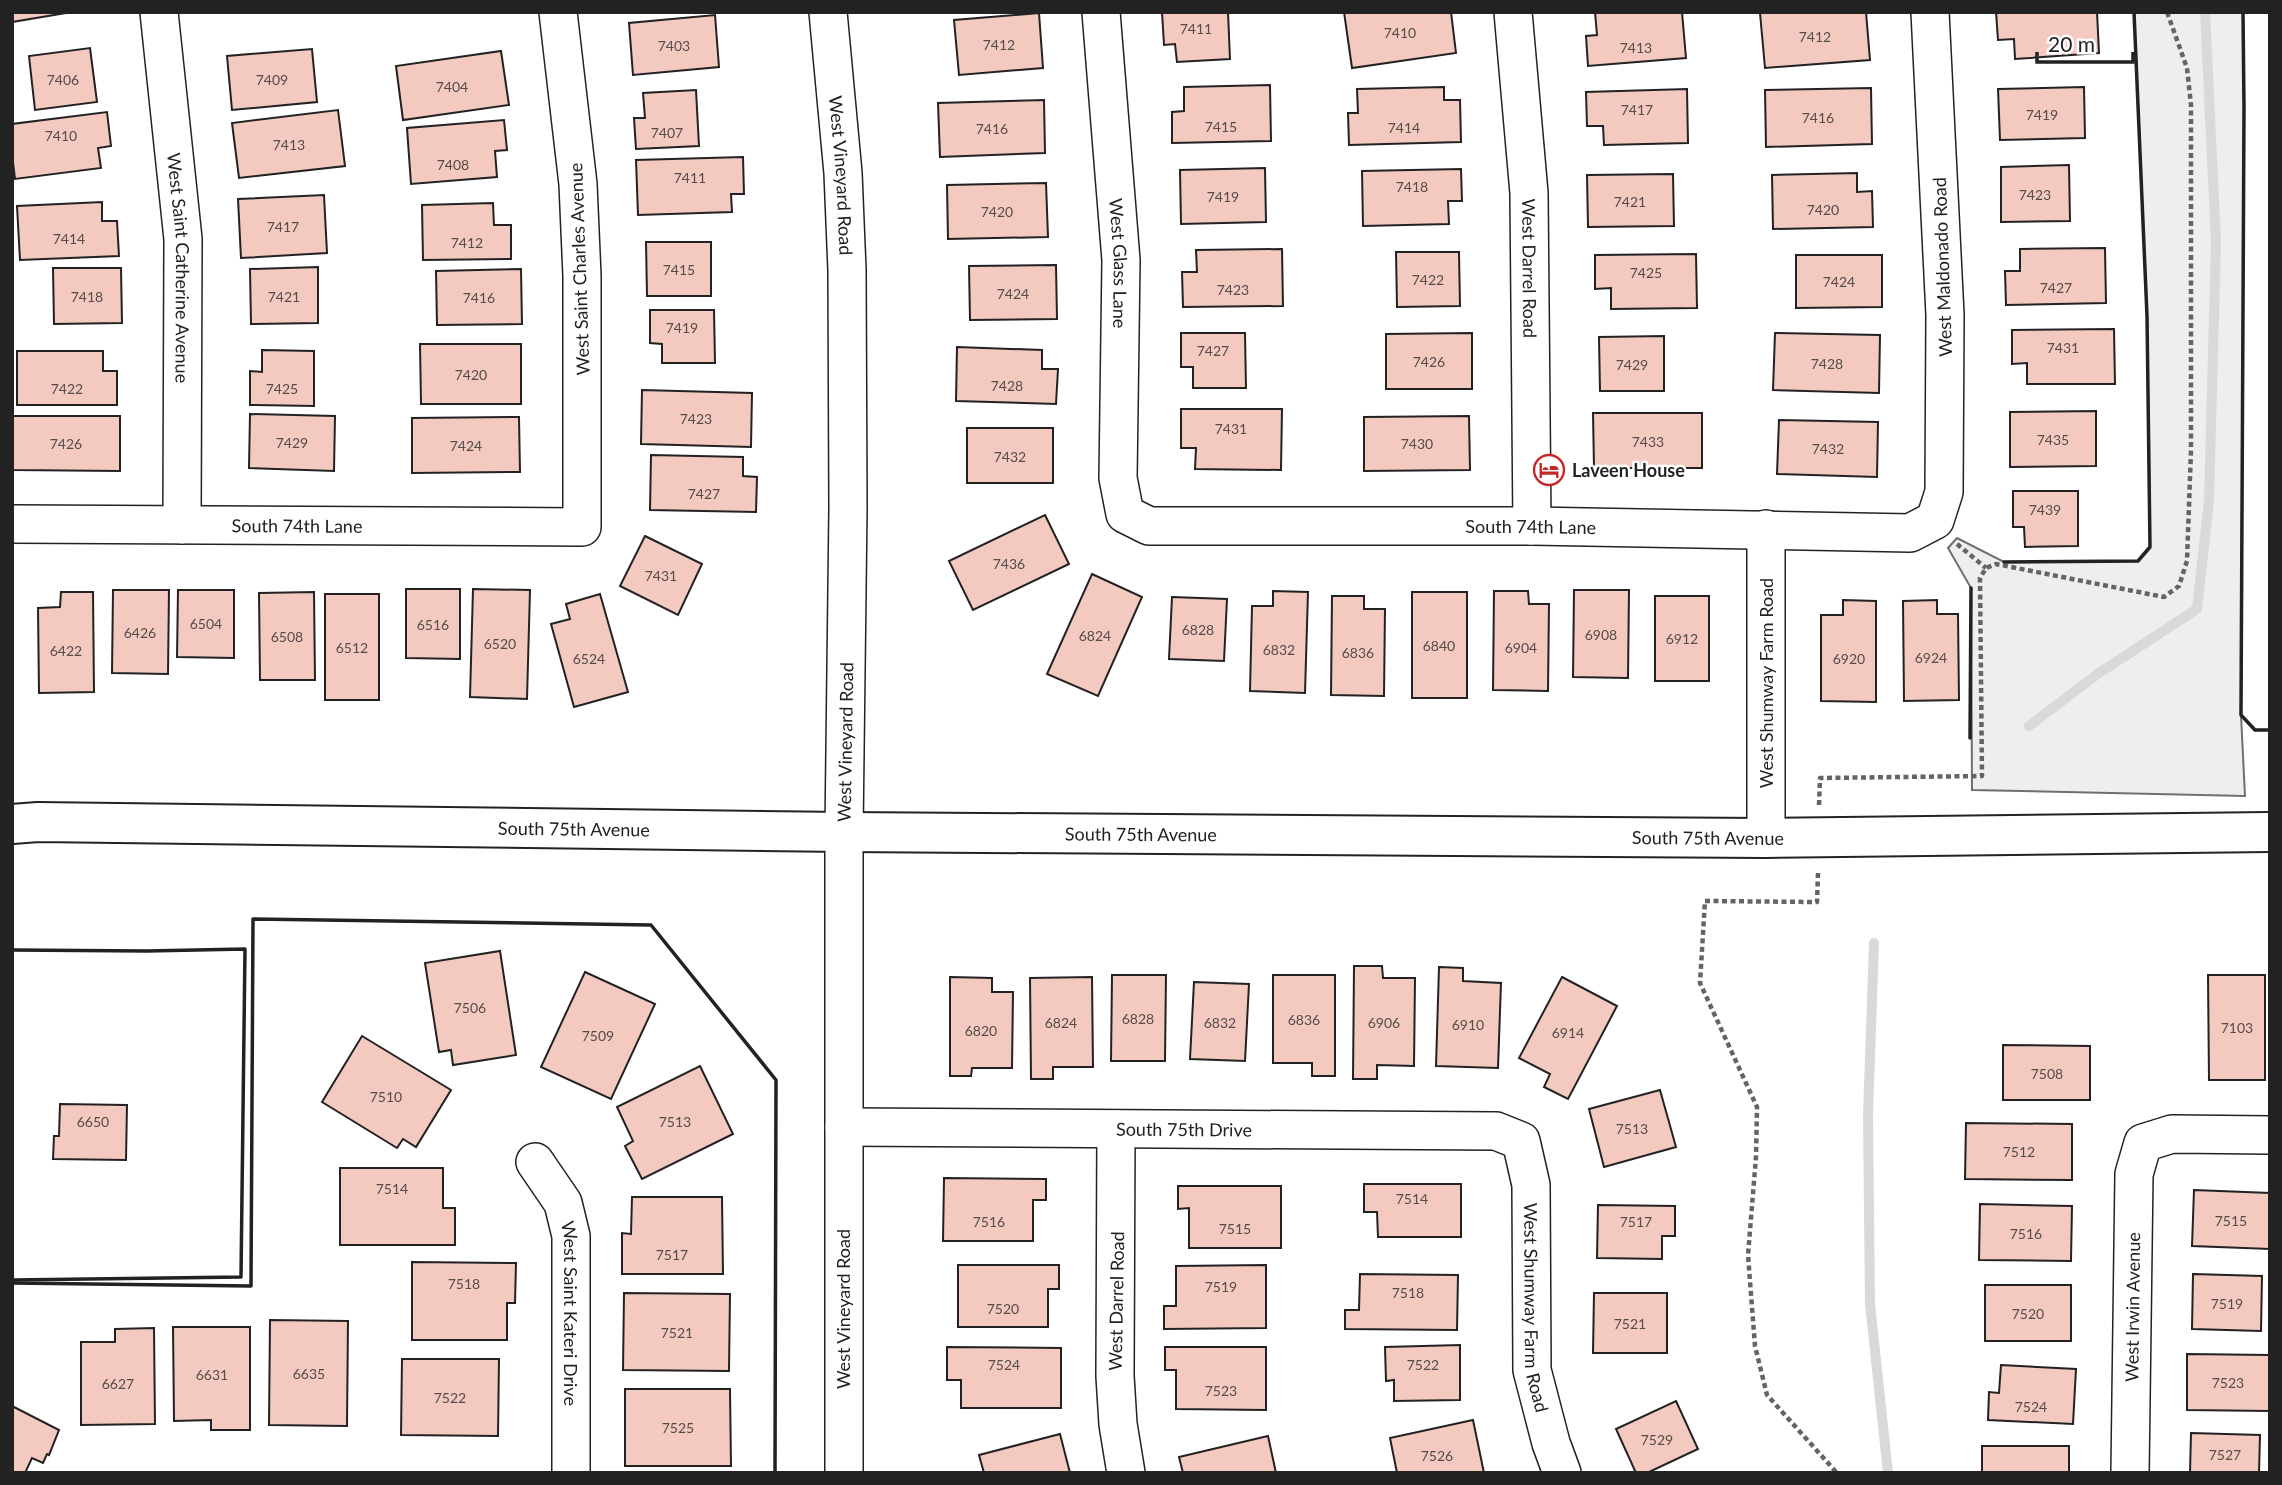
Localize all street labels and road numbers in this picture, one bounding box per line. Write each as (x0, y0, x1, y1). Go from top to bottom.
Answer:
street label: West Vineyard Road (825, 95, 857, 256)
street label: West Saint Catherine Avenue (163, 152, 194, 383)
street label: West Saint Charles Avenue (564, 162, 594, 376)
street label: West Maldonado Road (1928, 177, 1956, 357)
street label: West Glass Lane (1105, 197, 1132, 328)
street label: West Darrel Road (1518, 198, 1541, 338)
street label: South 74th Lane (232, 514, 362, 537)
street label: South 74th Lane (1465, 515, 1596, 538)
street label: West Shumway Farm Road (1755, 578, 1777, 788)
street label: West Vineyard Road (833, 662, 857, 822)
street label: South 75th Avenue (498, 817, 650, 841)
street label: South 75th Avenue (1065, 822, 1217, 845)
street label: South 75th Avenue (1632, 826, 1784, 849)
street label: South 75th Drive (1116, 1118, 1252, 1141)
street label: West Shumway Farm Road (1520, 1203, 1554, 1415)
street label: West Saint Kateri Drive (557, 1219, 583, 1406)
street label: West Vineyard Road (832, 1229, 854, 1389)
street label: West Darrel Road (1104, 1231, 1128, 1371)
street label: West Irwin Avenue (2120, 1232, 2144, 1382)

